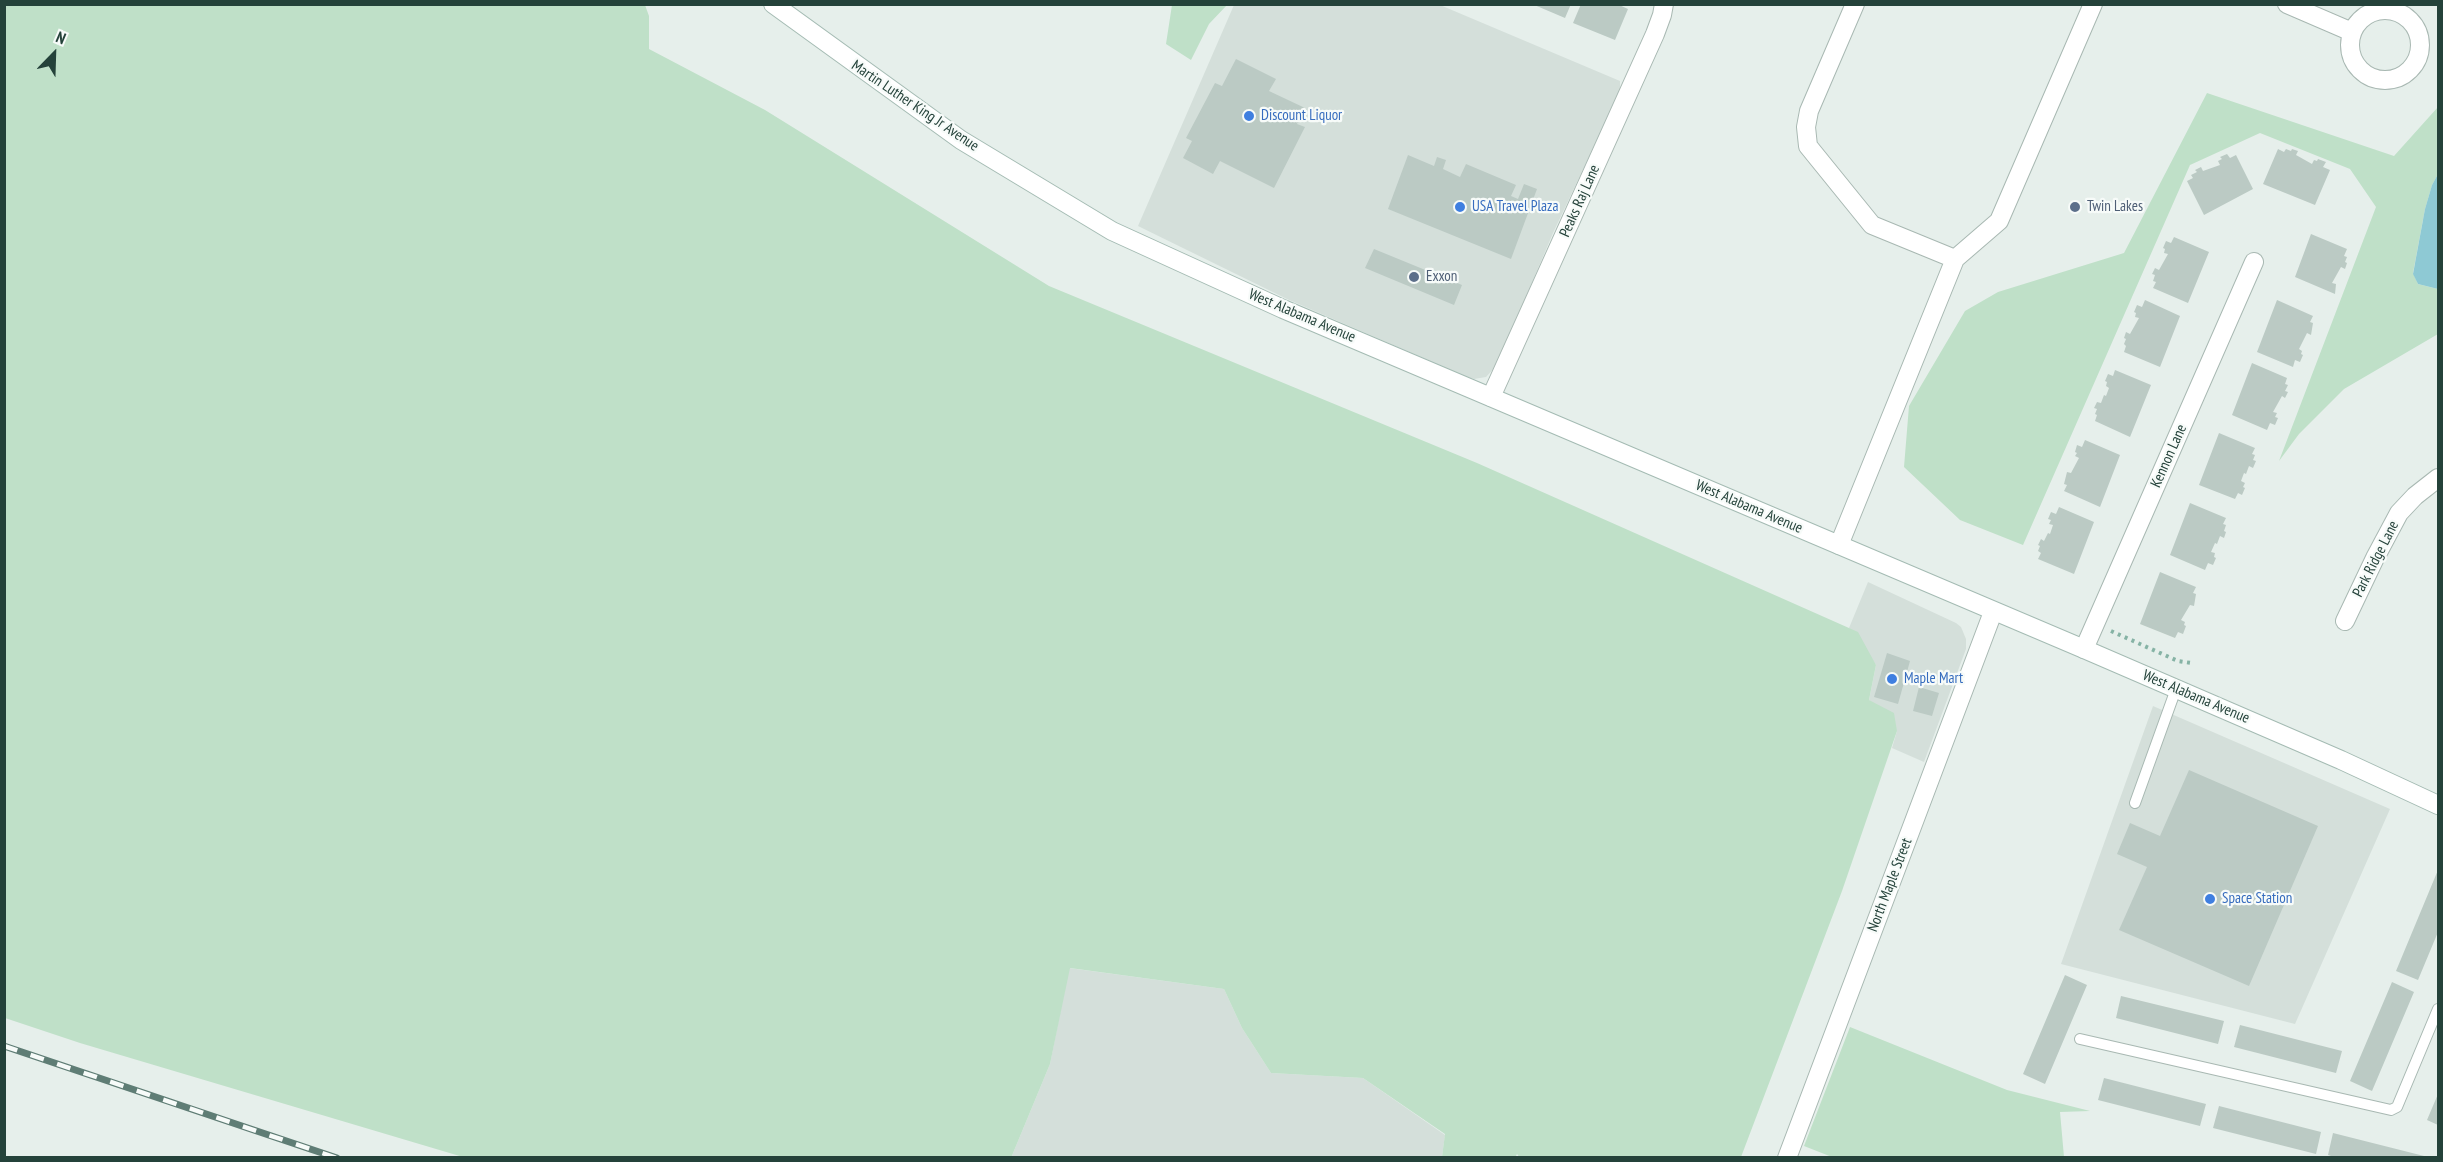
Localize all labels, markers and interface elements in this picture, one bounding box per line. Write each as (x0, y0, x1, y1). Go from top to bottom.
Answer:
north arrow (24, 24, 84, 84)
text: N (53, 27, 69, 48)
street label: Martin Luther King Jr Avenue (848, 57, 982, 155)
place label: Discount Liquor (1261, 107, 1342, 125)
marker: Discount Liquor (1242, 109, 1256, 123)
street label: Peaks Raj Lane (1556, 162, 1604, 240)
place label: USA Travel Plaza (1472, 198, 1558, 216)
place label: Twin Lakes (2087, 198, 2143, 216)
marker: USA Travel Plaza (1453, 200, 1467, 214)
marker: Twin Lakes (2068, 200, 2082, 214)
place label: Exxon (1426, 268, 1457, 286)
marker: Exxon (1407, 270, 1421, 284)
street label: West Alabama Avenue (1246, 285, 1358, 347)
street label: Kennon Lane (2147, 422, 2191, 490)
street label: West Alabama Avenue (1693, 476, 1805, 538)
street label: Park Ridge Lane (2349, 518, 2403, 600)
street label: West Alabama Avenue (2140, 666, 2252, 728)
place label: Maple Mart (1904, 670, 1963, 688)
marker: Maple Mart (1885, 672, 1899, 686)
street label: North Maple Street (1864, 836, 1916, 934)
place label: Space Station (2222, 890, 2292, 908)
marker: Space Station (2203, 892, 2217, 906)

